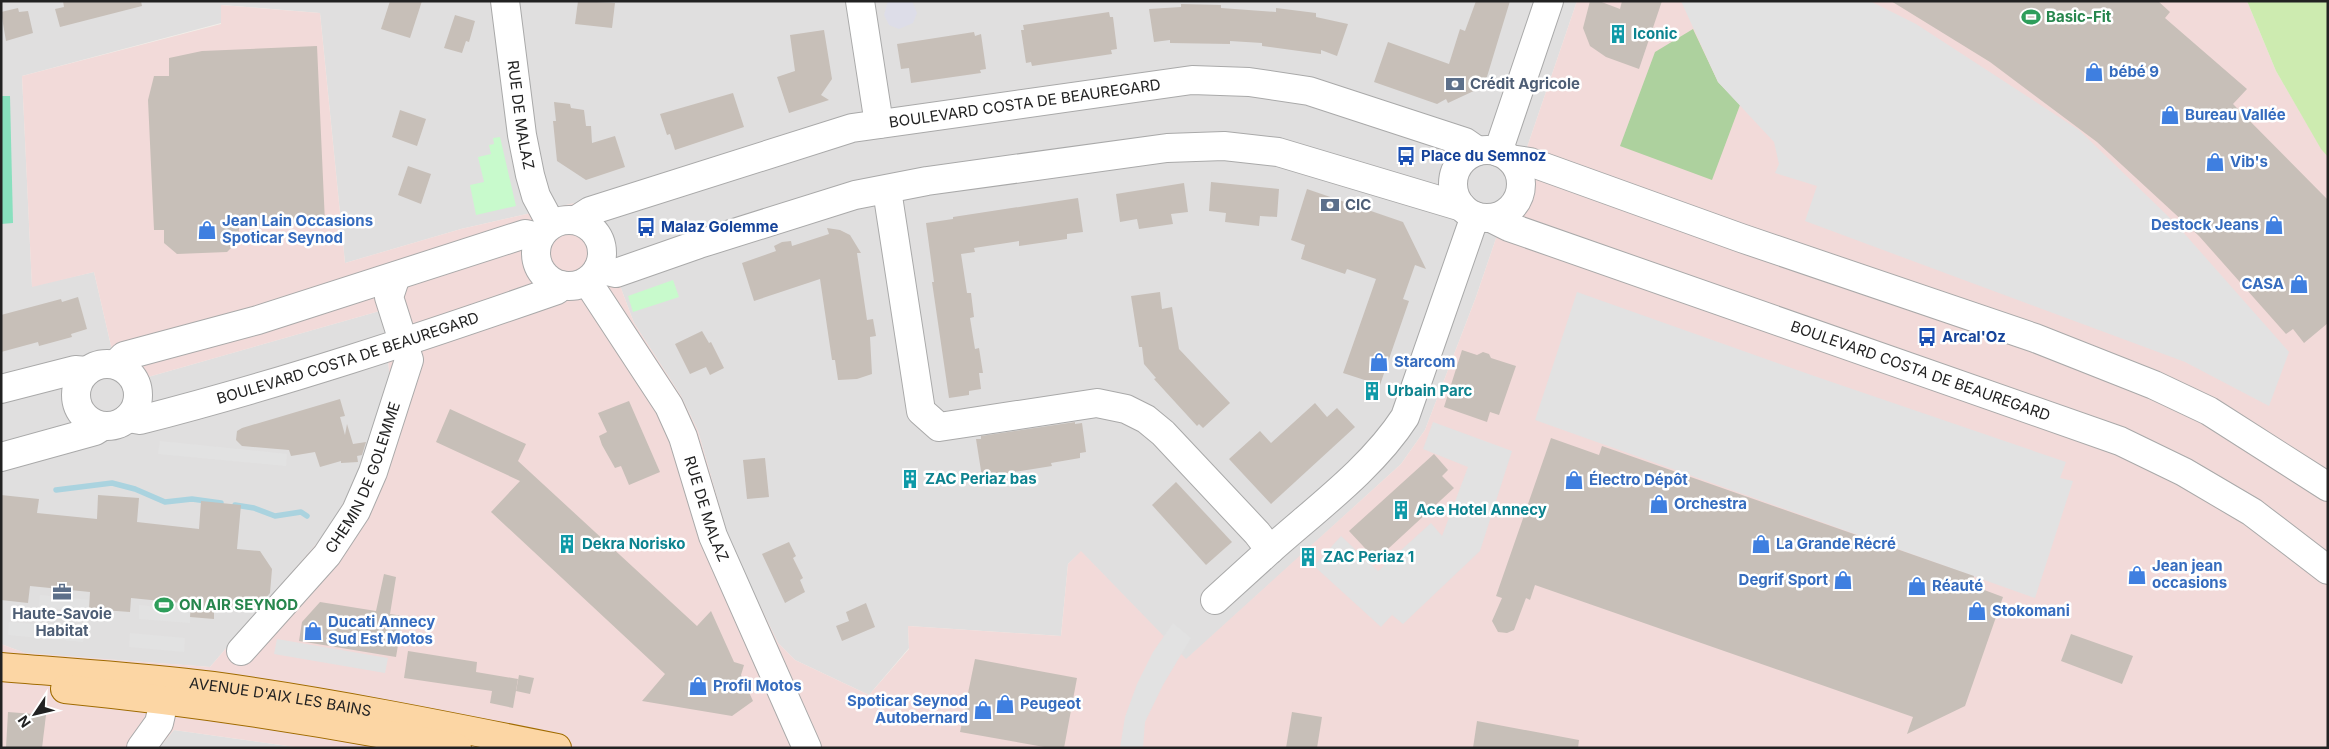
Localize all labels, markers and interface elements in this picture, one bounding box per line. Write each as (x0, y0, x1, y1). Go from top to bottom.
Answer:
sports icon: Basic-Fit (2020, 6, 2042, 28)
place label: Basic-Fit (2046, 7, 2112, 26)
building icon: Iconic (1607, 23, 1629, 45)
place label: Iconic (1633, 24, 1678, 43)
street label: RUE DE MALAZ (504, 59, 539, 171)
shop icon: bébé 9 (2083, 61, 2105, 83)
place label: bébé 9 (2109, 62, 2159, 81)
bank icon: Crédit Agricole (1444, 73, 1466, 95)
place label: Crédit Agricole (1470, 74, 1580, 93)
street label: BOULEVARD COSTA DE BEAUREGARD (888, 75, 1162, 132)
shop icon: Bureau Vallée (2159, 104, 2181, 126)
place label: Bureau Vallée (2185, 105, 2286, 124)
bus stop icon: Place du Semnoz (1395, 145, 1417, 167)
place label: Place du Semnoz (1421, 146, 1546, 165)
shop icon: Vib's (2204, 151, 2226, 173)
place label: Vib's (2230, 152, 2268, 171)
bank icon: CIC (1319, 194, 1341, 216)
place label: CIC (1345, 195, 1371, 214)
place label: Jean Lain Occasions Spoticar Seynod (222, 211, 373, 247)
shop icon: Destock Jeans (2263, 214, 2285, 236)
place label: Destock Jeans (2151, 215, 2259, 234)
bus stop icon: Malaz Golemme (635, 216, 657, 238)
place label: Malaz Golemme (661, 217, 778, 236)
shop icon: Jean Lain Occasions Spoticar Seynod (196, 219, 218, 241)
shop icon: CASA (2288, 273, 2310, 295)
place label: CASA (2242, 274, 2284, 293)
street label: BOULEVARD COSTA DE BEAUREGARD (214, 308, 481, 408)
street label: BOULEVARD COSTA DE BEAUREGARD (1788, 316, 2053, 425)
bus stop icon: Arcal'Oz (1916, 326, 1938, 348)
place label: Arcal'Oz (1942, 327, 2006, 346)
shop icon: Starcom (1368, 351, 1390, 373)
place label: Starcom (1394, 352, 1456, 371)
building icon: Urbain Parc (1361, 380, 1383, 402)
place label: Urbain Parc (1387, 381, 1473, 400)
street label: CHEMIN DE GOLEMME (321, 399, 404, 557)
street label: RUE DE MALAZ (680, 454, 733, 565)
building icon: ZAC Periaz bas (899, 468, 921, 490)
place label: ZAC Periaz bas (925, 469, 1037, 488)
shop icon: Électro Dépôt (1563, 469, 1585, 491)
place label: Électro Dépôt (1589, 470, 1688, 489)
shop icon: Orchestra (1648, 493, 1670, 515)
place label: Orchestra (1674, 494, 1747, 513)
building icon: Ace Hotel Annecy (1390, 499, 1412, 521)
place label: Ace Hotel Annecy (1416, 500, 1547, 519)
building icon: Dekra Norisko (556, 533, 578, 555)
shop icon: La Grande Récré (1750, 533, 1772, 555)
place label: Dekra Norisko (582, 534, 686, 553)
place label: La Grande Récré (1776, 534, 1896, 553)
building icon: ZAC Periaz 1 (1297, 546, 1319, 568)
place label: ZAC Periaz 1 (1323, 547, 1414, 566)
place label: Jean jean occasions (2152, 556, 2227, 592)
shop icon: Jean jean occasions (2126, 564, 2148, 586)
shop icon: Degrif Sport (1832, 569, 1854, 591)
place label: Degrif Sport (1739, 570, 1829, 589)
shop icon: Réauté (1906, 575, 1928, 597)
place label: Réauté (1932, 576, 1983, 595)
office icon: Haute-Savoie Habitat (51, 581, 73, 603)
sports icon: ON AIR SEYNOD (153, 594, 175, 616)
place label: ON AIR SEYNOD (179, 595, 298, 614)
shop icon: Stokomani (1966, 600, 1988, 622)
place label: Stokomani (1992, 601, 2070, 620)
place label: Haute-Savoie Habitat (12, 604, 112, 640)
place label: Ducati Annecy Sud Est Motos (328, 612, 435, 648)
shop icon: Ducati Annecy Sud Est Motos (302, 620, 324, 642)
street label: AVENUE D'AIX LES BAINS (188, 673, 373, 721)
shop icon: Profil Motos (687, 675, 709, 697)
place label: Profil Motos (713, 676, 802, 695)
north arrow (10, 689, 60, 739)
place label: Spoticar Seynod Autobernard (847, 691, 968, 727)
shop icon: Peugeot (994, 693, 1016, 715)
place label: Peugeot (1020, 694, 1081, 713)
shop icon: Spoticar Seynod Autobernard (972, 699, 994, 721)
text: N (14, 712, 34, 731)

